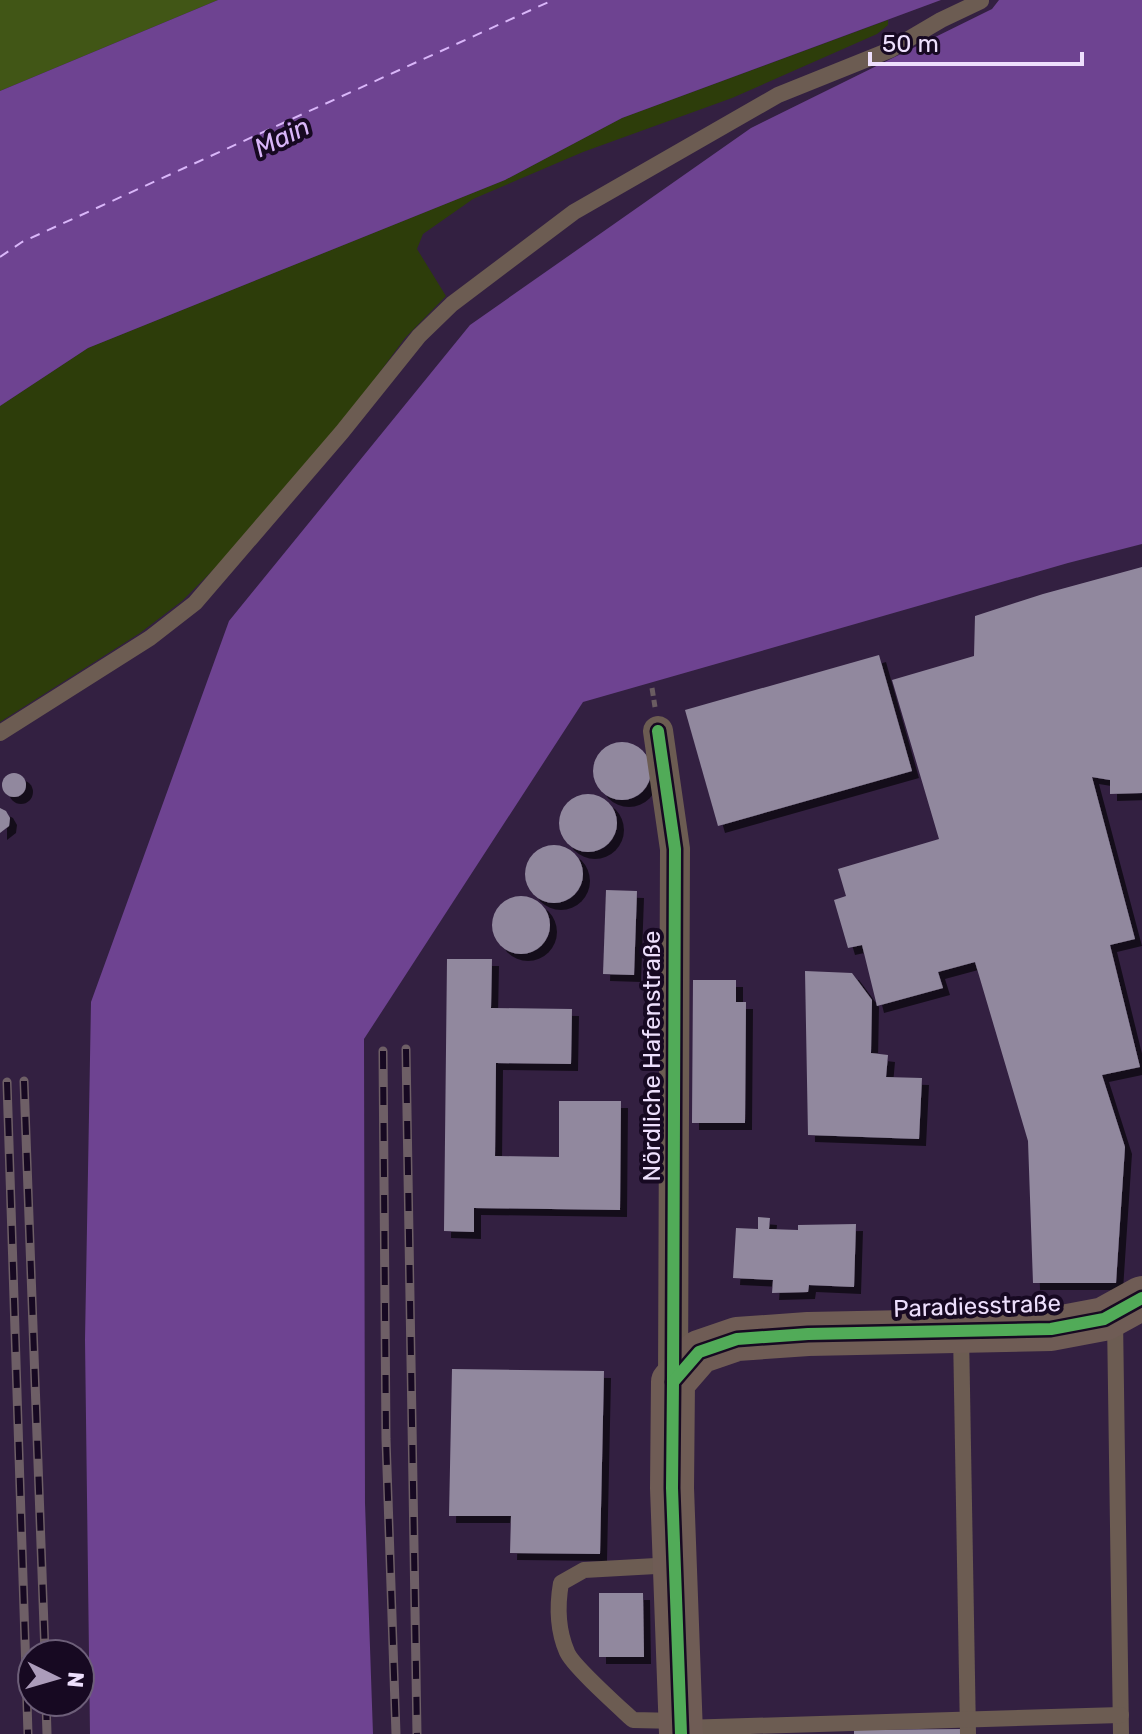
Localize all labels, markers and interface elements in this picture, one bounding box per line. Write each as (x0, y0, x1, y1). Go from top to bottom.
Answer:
scale bar (870, 16, 1082, 66)
text: 50 m (882, 30, 939, 58)
water label: Main (249, 111, 315, 164)
street label: Nördliche Hafenstraße (638, 930, 666, 1182)
street label: Paradiesstraße (893, 1289, 1061, 1323)
north arrow (16, 1638, 96, 1718)
text: N (61, 1671, 90, 1689)

